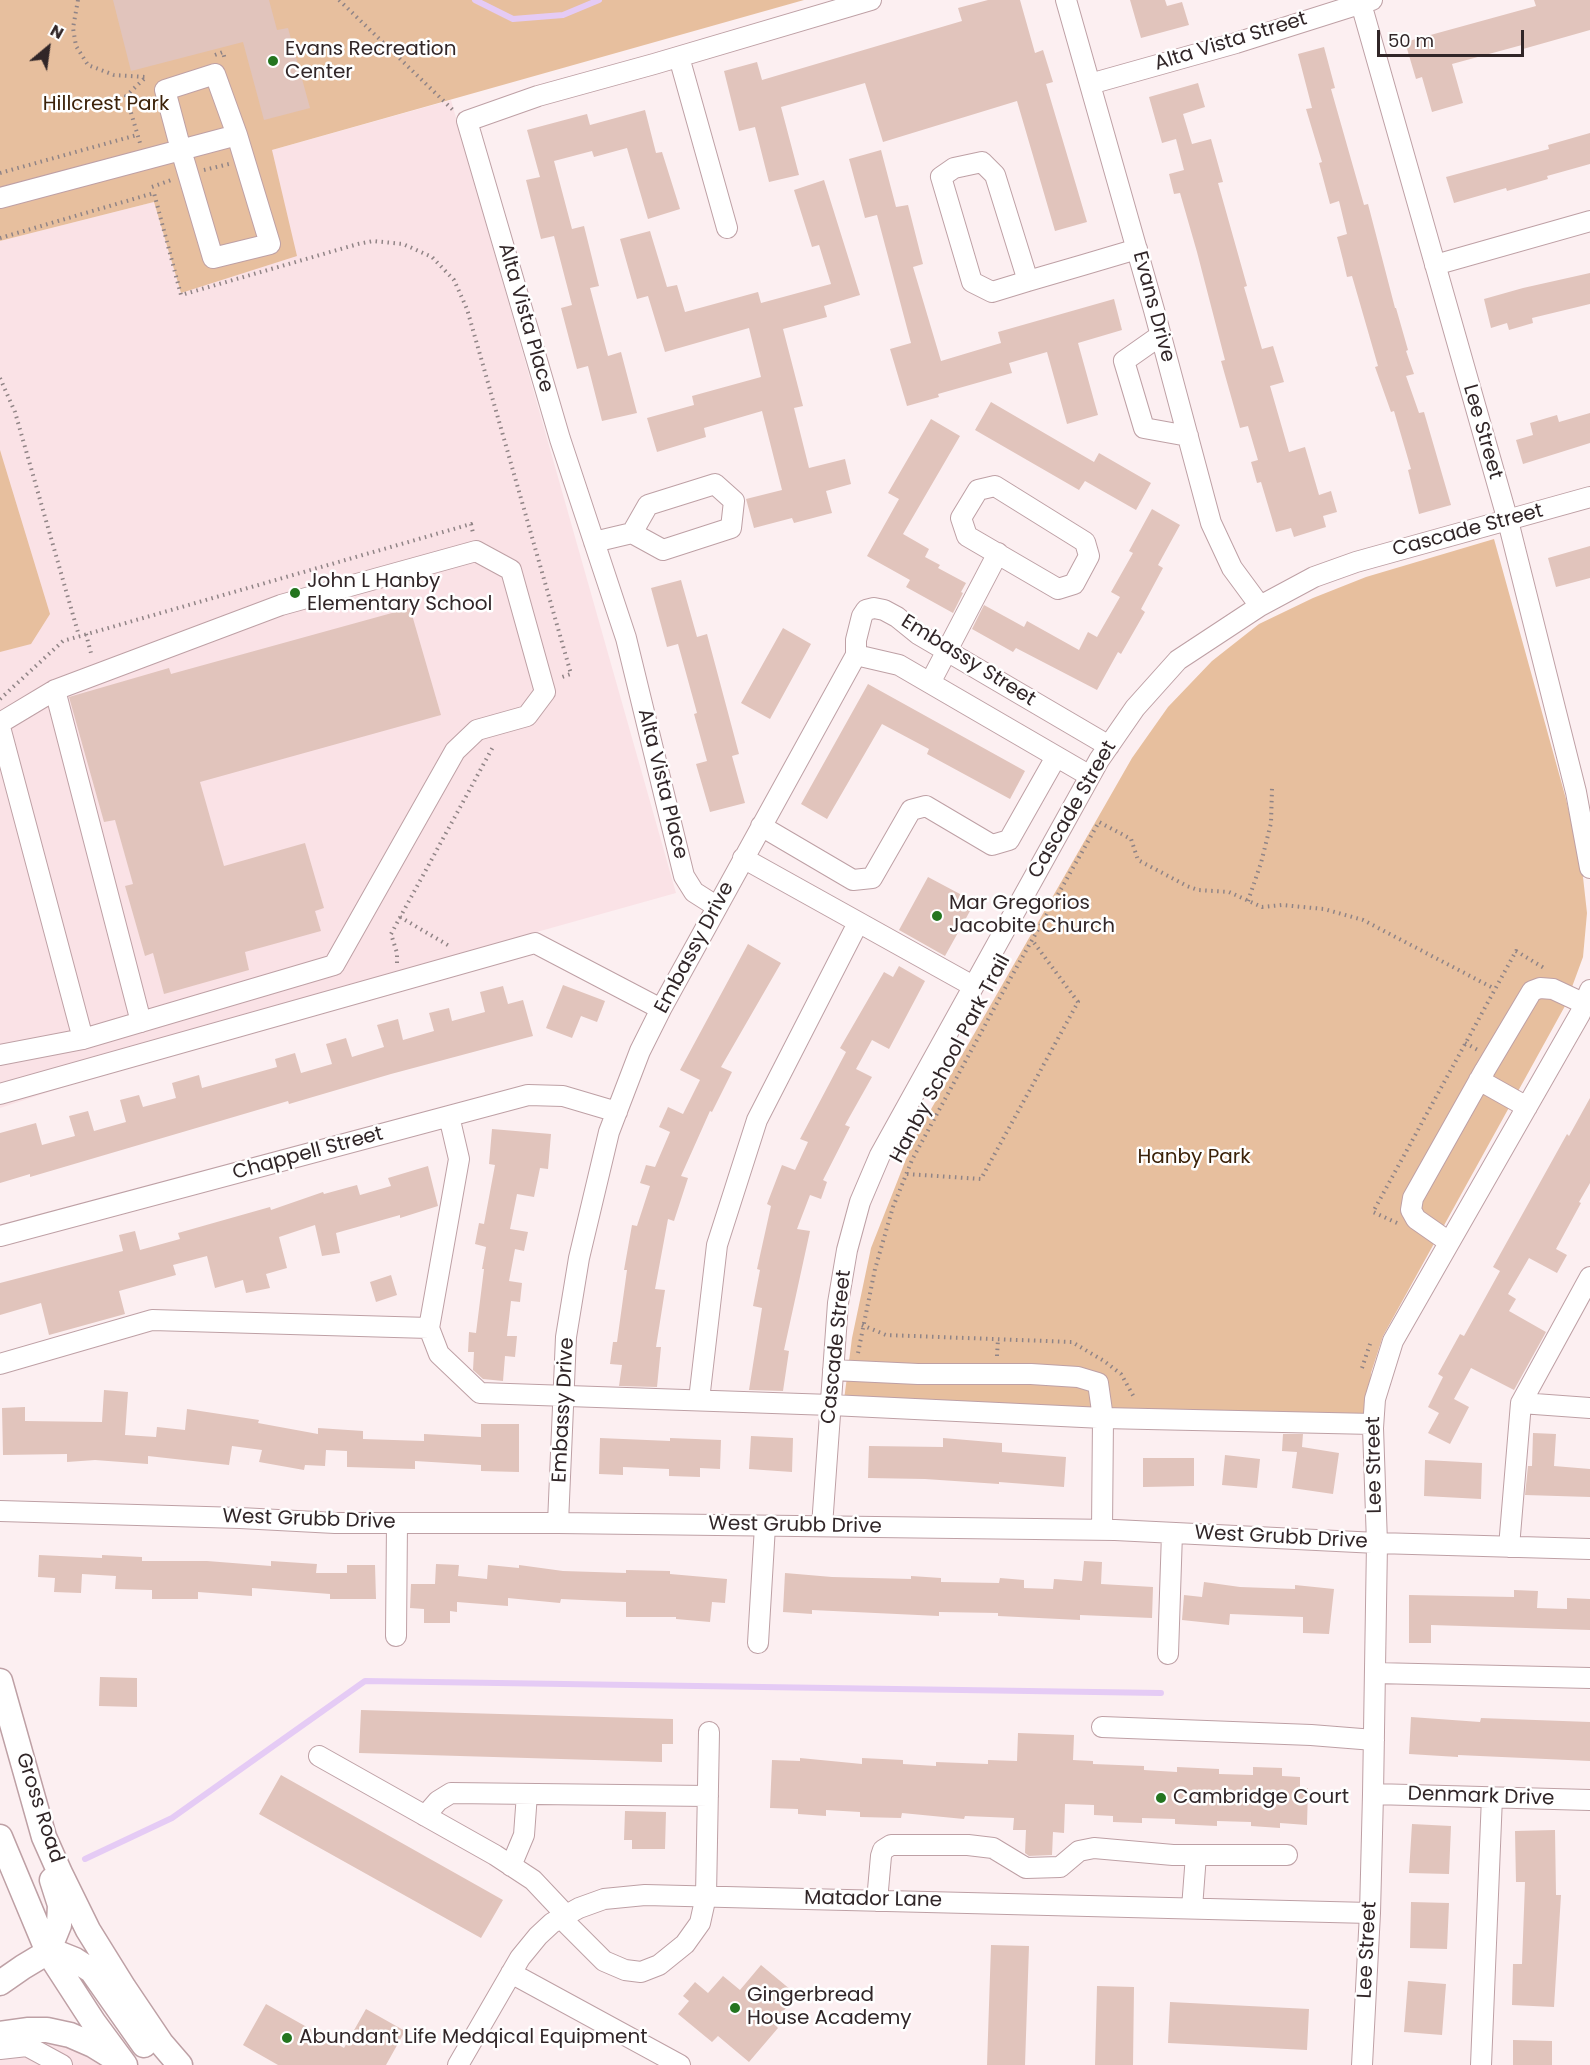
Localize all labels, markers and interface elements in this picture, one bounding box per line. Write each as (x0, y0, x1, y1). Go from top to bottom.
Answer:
street label: Alta Vista Street (1152, 7, 1310, 77)
north arrow (18, 18, 78, 78)
scale bar (1380, 18, 1527, 56)
text: N (46, 19, 68, 45)
text: 50 m (1388, 28, 1434, 53)
place label: Evans Recreation Center (285, 38, 456, 85)
marker: Evans Recreation Center (266, 54, 280, 68)
park label: Hillcrest Park (43, 93, 169, 117)
street label: Alta Vista Place (492, 241, 558, 395)
street label: Evans Drive (1127, 249, 1179, 365)
street label: Lee Street (1457, 382, 1507, 482)
street label: Cascade Street (1390, 499, 1546, 563)
place label: John L Hanby Elementary School (307, 570, 492, 617)
marker: John L Hanby Elementary School (288, 586, 302, 600)
street label: Embassy Street (896, 610, 1040, 712)
street label: Alta Vista Place (632, 706, 692, 862)
street label: Cascade Street (1024, 737, 1122, 883)
street label: Embassy Drive (650, 878, 740, 1018)
place label: Mar Gregorios Jacobite Church (949, 892, 1115, 939)
marker: Mar Gregorios Jacobite Church (930, 909, 944, 923)
street label: Hanby School Park Trail (886, 951, 1016, 1167)
street label: Chappell Street (230, 1122, 386, 1186)
park label: Hanby Park (1137, 1146, 1251, 1170)
street label: Cascade Street (817, 1269, 857, 1425)
street label: Embassy Drive (548, 1337, 580, 1483)
street label: Lee Street (1362, 1416, 1388, 1514)
street label: West Grubb Drive (222, 1505, 396, 1535)
street label: West Grubb Drive (708, 1512, 882, 1540)
street label: West Grubb Drive (1194, 1521, 1368, 1555)
street label: Gross Road (10, 1750, 68, 1866)
street label: Denmark Drive (1407, 1782, 1555, 1812)
place label: Cambridge Court (1173, 1786, 1349, 1810)
marker: Cambridge Court (1154, 1791, 1168, 1805)
street label: Matador Lane (804, 1887, 942, 1913)
street label: Lee Street (1353, 1901, 1383, 1999)
place label: Gingerbread House Academy (747, 1984, 912, 2031)
marker: Gingerbread House Academy (728, 2001, 742, 2015)
place label: Abundant Life Medqical Equipment (299, 2026, 648, 2050)
marker: Abundant Life Medqical Equipment (280, 2031, 294, 2045)

